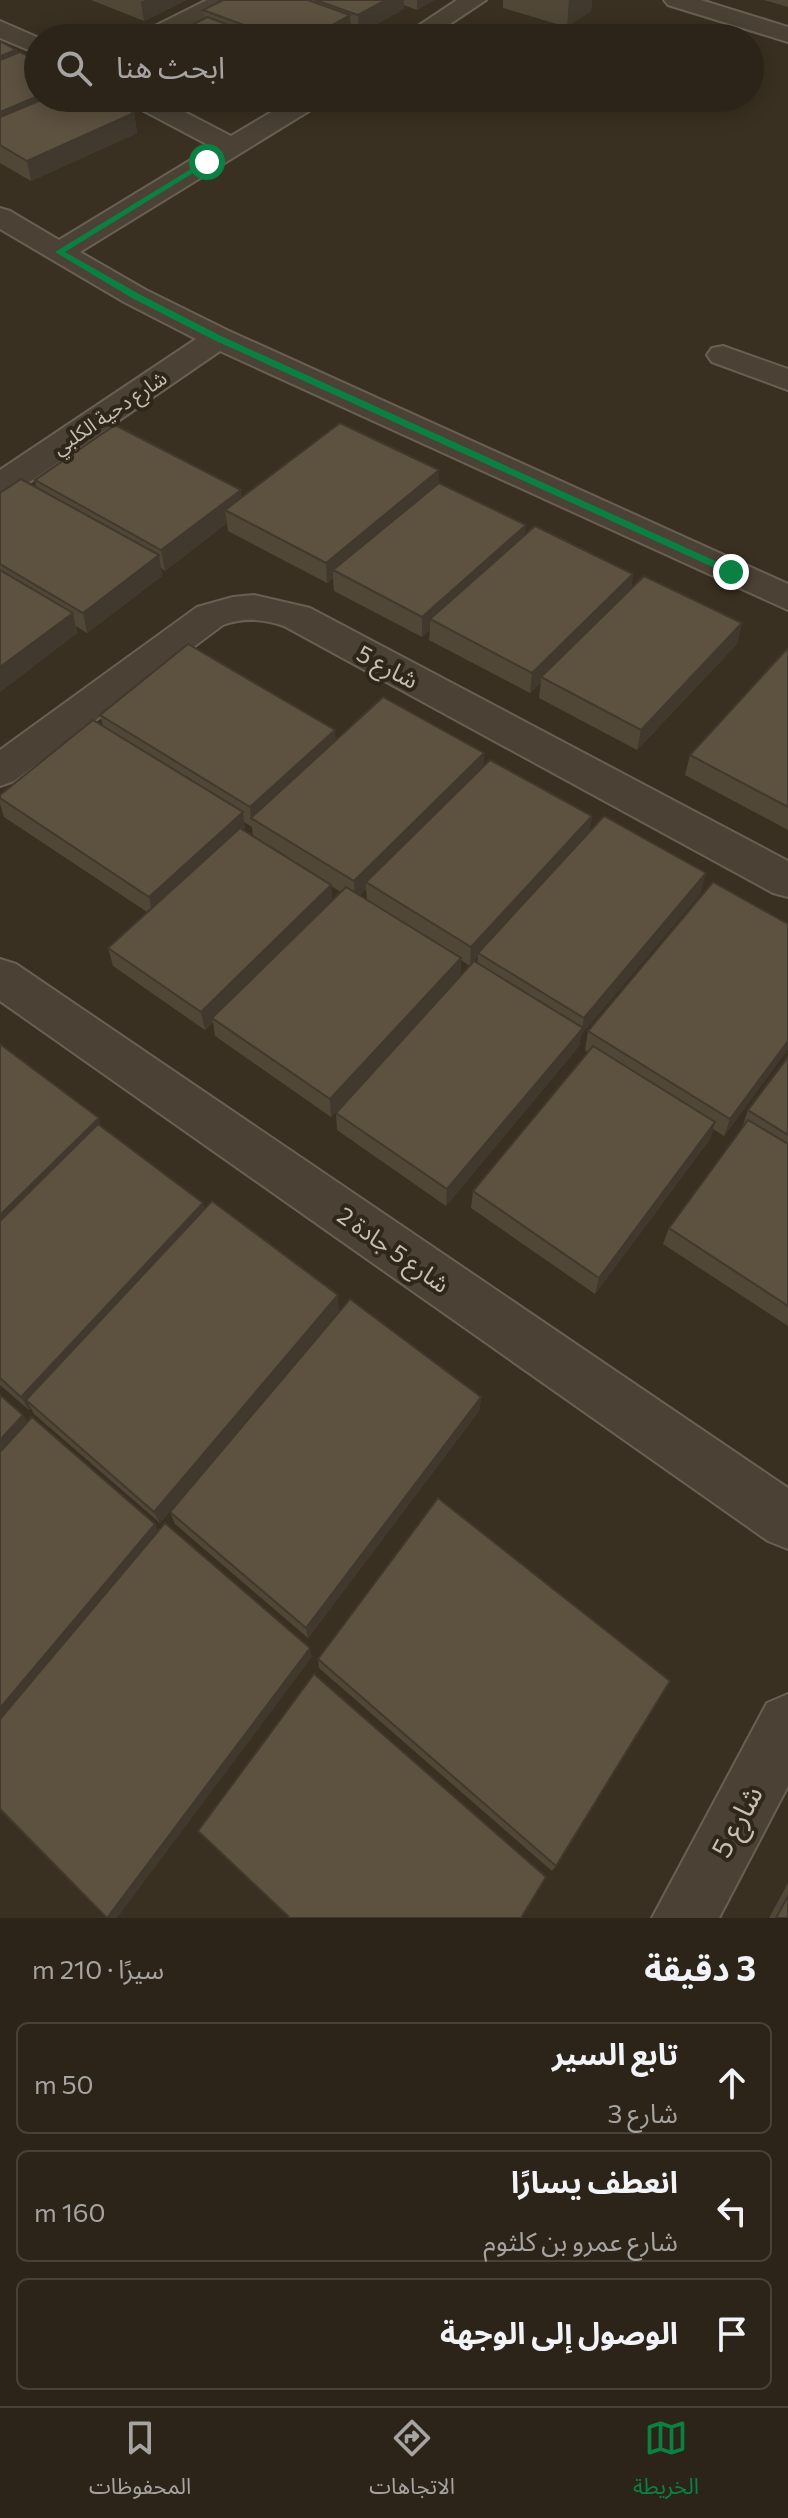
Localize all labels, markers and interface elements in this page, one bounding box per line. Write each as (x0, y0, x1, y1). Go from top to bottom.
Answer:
search box (24, 24, 764, 112)
icon: search (52, 46, 96, 90)
text: ابحث هنا (116, 47, 225, 84)
route start (189, 144, 225, 180)
street label: شارع دحية الكلبي (47, 365, 173, 463)
route end (713, 554, 749, 590)
street label: شارع 5 (351, 638, 424, 698)
street label: شارع 5 جادة 2 (330, 1200, 456, 1301)
street label: شارع 5 (703, 1779, 773, 1865)
text: 3 دقيقة (644, 1946, 756, 1988)
text: سيرًا · 210 m (32, 1953, 164, 1984)
text: تابع السير (552, 2034, 678, 2071)
icon: ahead (710, 2061, 754, 2105)
text: 50 m (34, 2068, 94, 2099)
text: شارع 3 (608, 2097, 678, 2128)
text: انعطف يسارًا (511, 2162, 678, 2199)
icon: left (710, 2189, 754, 2233)
text: 160 m (34, 2196, 106, 2227)
text: شارع عمرو بن كلثوم (483, 2225, 678, 2256)
icon: arrive (710, 2312, 754, 2356)
text: الوصول إلى الوجهة (440, 2313, 678, 2350)
tab: المحفوظات (89, 2416, 191, 2510)
tab: الاتجاهات (369, 2416, 455, 2510)
tab: الخريطة (633, 2416, 699, 2510)

